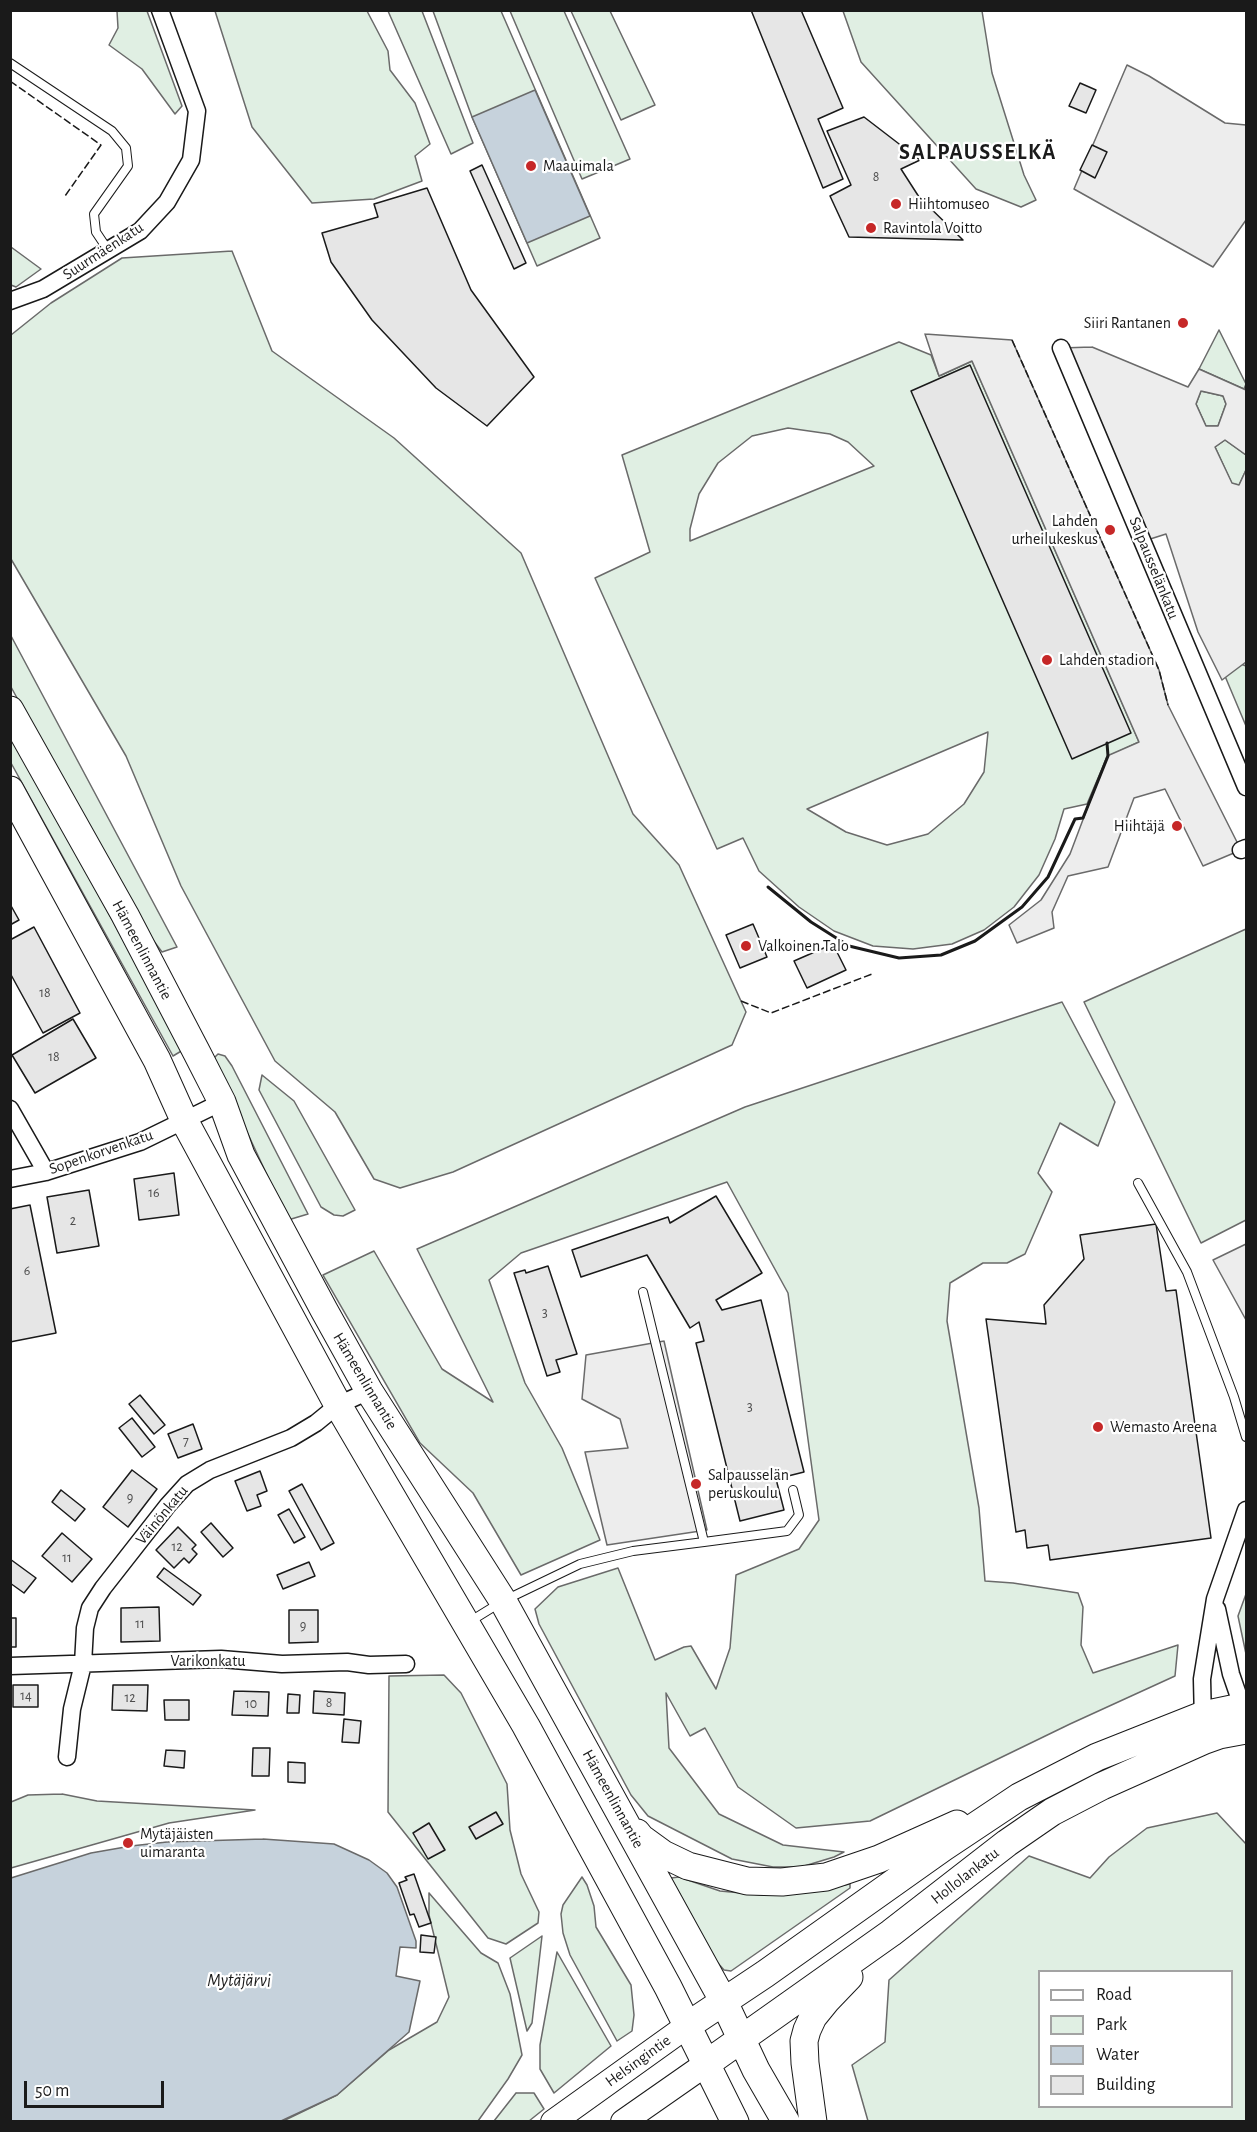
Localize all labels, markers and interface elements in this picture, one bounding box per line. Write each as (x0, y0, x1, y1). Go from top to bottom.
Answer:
district label: SALPAUSSELKÄ (899, 139, 1057, 165)
place label: Maauimala (543, 156, 614, 176)
marker: Maauimala (524, 159, 538, 173)
house number: 8 (873, 169, 879, 185)
place label: Hiihtomuseo (908, 194, 990, 214)
marker: Hiihtomuseo (889, 197, 903, 211)
street label: Suurmäenkatu (59, 218, 147, 284)
place label: Ravintola Voitto (883, 218, 982, 238)
marker: Ravintola Voitto (864, 221, 878, 235)
place label: Siiri Rantanen (1084, 313, 1171, 333)
marker: Siiri Rantanen (1176, 316, 1190, 330)
place label: Lahden urheilukeskus (1011, 511, 1098, 549)
street label: Salpausselänkatu (1125, 514, 1183, 622)
marker: Lahden urheilukeskus (1103, 523, 1117, 537)
place label: Lahden stadion (1059, 650, 1154, 670)
marker: Lahden stadion (1040, 653, 1054, 667)
place label: Hiihtäjä (1114, 816, 1165, 836)
marker: Hiihtäjä (1170, 819, 1184, 833)
street label: Hämeenlinnantie (108, 897, 176, 1003)
place label: Valkoinen Talo (758, 936, 849, 956)
marker: Valkoinen Talo (739, 939, 753, 953)
house number: 18 (39, 985, 51, 1001)
house number: 18 (48, 1049, 60, 1065)
street label: Sopenkorvenkatu (46, 1125, 156, 1179)
house number: 16 (148, 1185, 160, 1201)
house number: 2 (70, 1213, 76, 1229)
house number: 6 (24, 1263, 30, 1279)
house number: 3 (542, 1305, 548, 1321)
street label: Hämeenlinnantie (329, 1329, 401, 1433)
house number: 3 (747, 1399, 753, 1415)
place label: Wemasto Areena (1110, 1417, 1217, 1437)
marker: Wemasto Areena (1091, 1420, 1105, 1434)
house number: 7 (183, 1433, 189, 1449)
place label: Salpausselän peruskoulu (708, 1465, 789, 1503)
marker: Salpausselän peruskoulu (689, 1477, 703, 1491)
street label: Väinönkatu (132, 1482, 192, 1548)
house number: 9 (127, 1490, 133, 1506)
house number: 12 (171, 1539, 183, 1555)
house number: 11 (62, 1550, 72, 1566)
house number: 11 (135, 1616, 145, 1632)
house number: 9 (300, 1618, 306, 1634)
street label: Varikonkatu (170, 1651, 246, 1671)
house number: 14 (20, 1688, 32, 1704)
house number: 12 (124, 1690, 136, 1706)
house number: 8 (326, 1695, 332, 1711)
house number: 10 (245, 1696, 257, 1712)
street label: Hämeenlinnantie (578, 1746, 648, 1852)
place label: Mytäjäisten uimaranta (140, 1824, 214, 1862)
marker: Mytäjäisten uimaranta (121, 1836, 135, 1850)
street label: Hollolankatu (927, 1843, 1003, 1909)
water label: Mytäjärvi (207, 1970, 271, 1992)
legend (1038, 1970, 1233, 2108)
text: Road (1096, 1986, 1132, 2004)
text: Park (1096, 2016, 1127, 2034)
street label: Helsingintie (602, 2031, 674, 2091)
text: Water (1096, 2046, 1139, 2064)
scale bar (27, 2069, 166, 2107)
text: Building (1096, 2076, 1155, 2094)
text: 50 m (35, 2082, 69, 2100)

